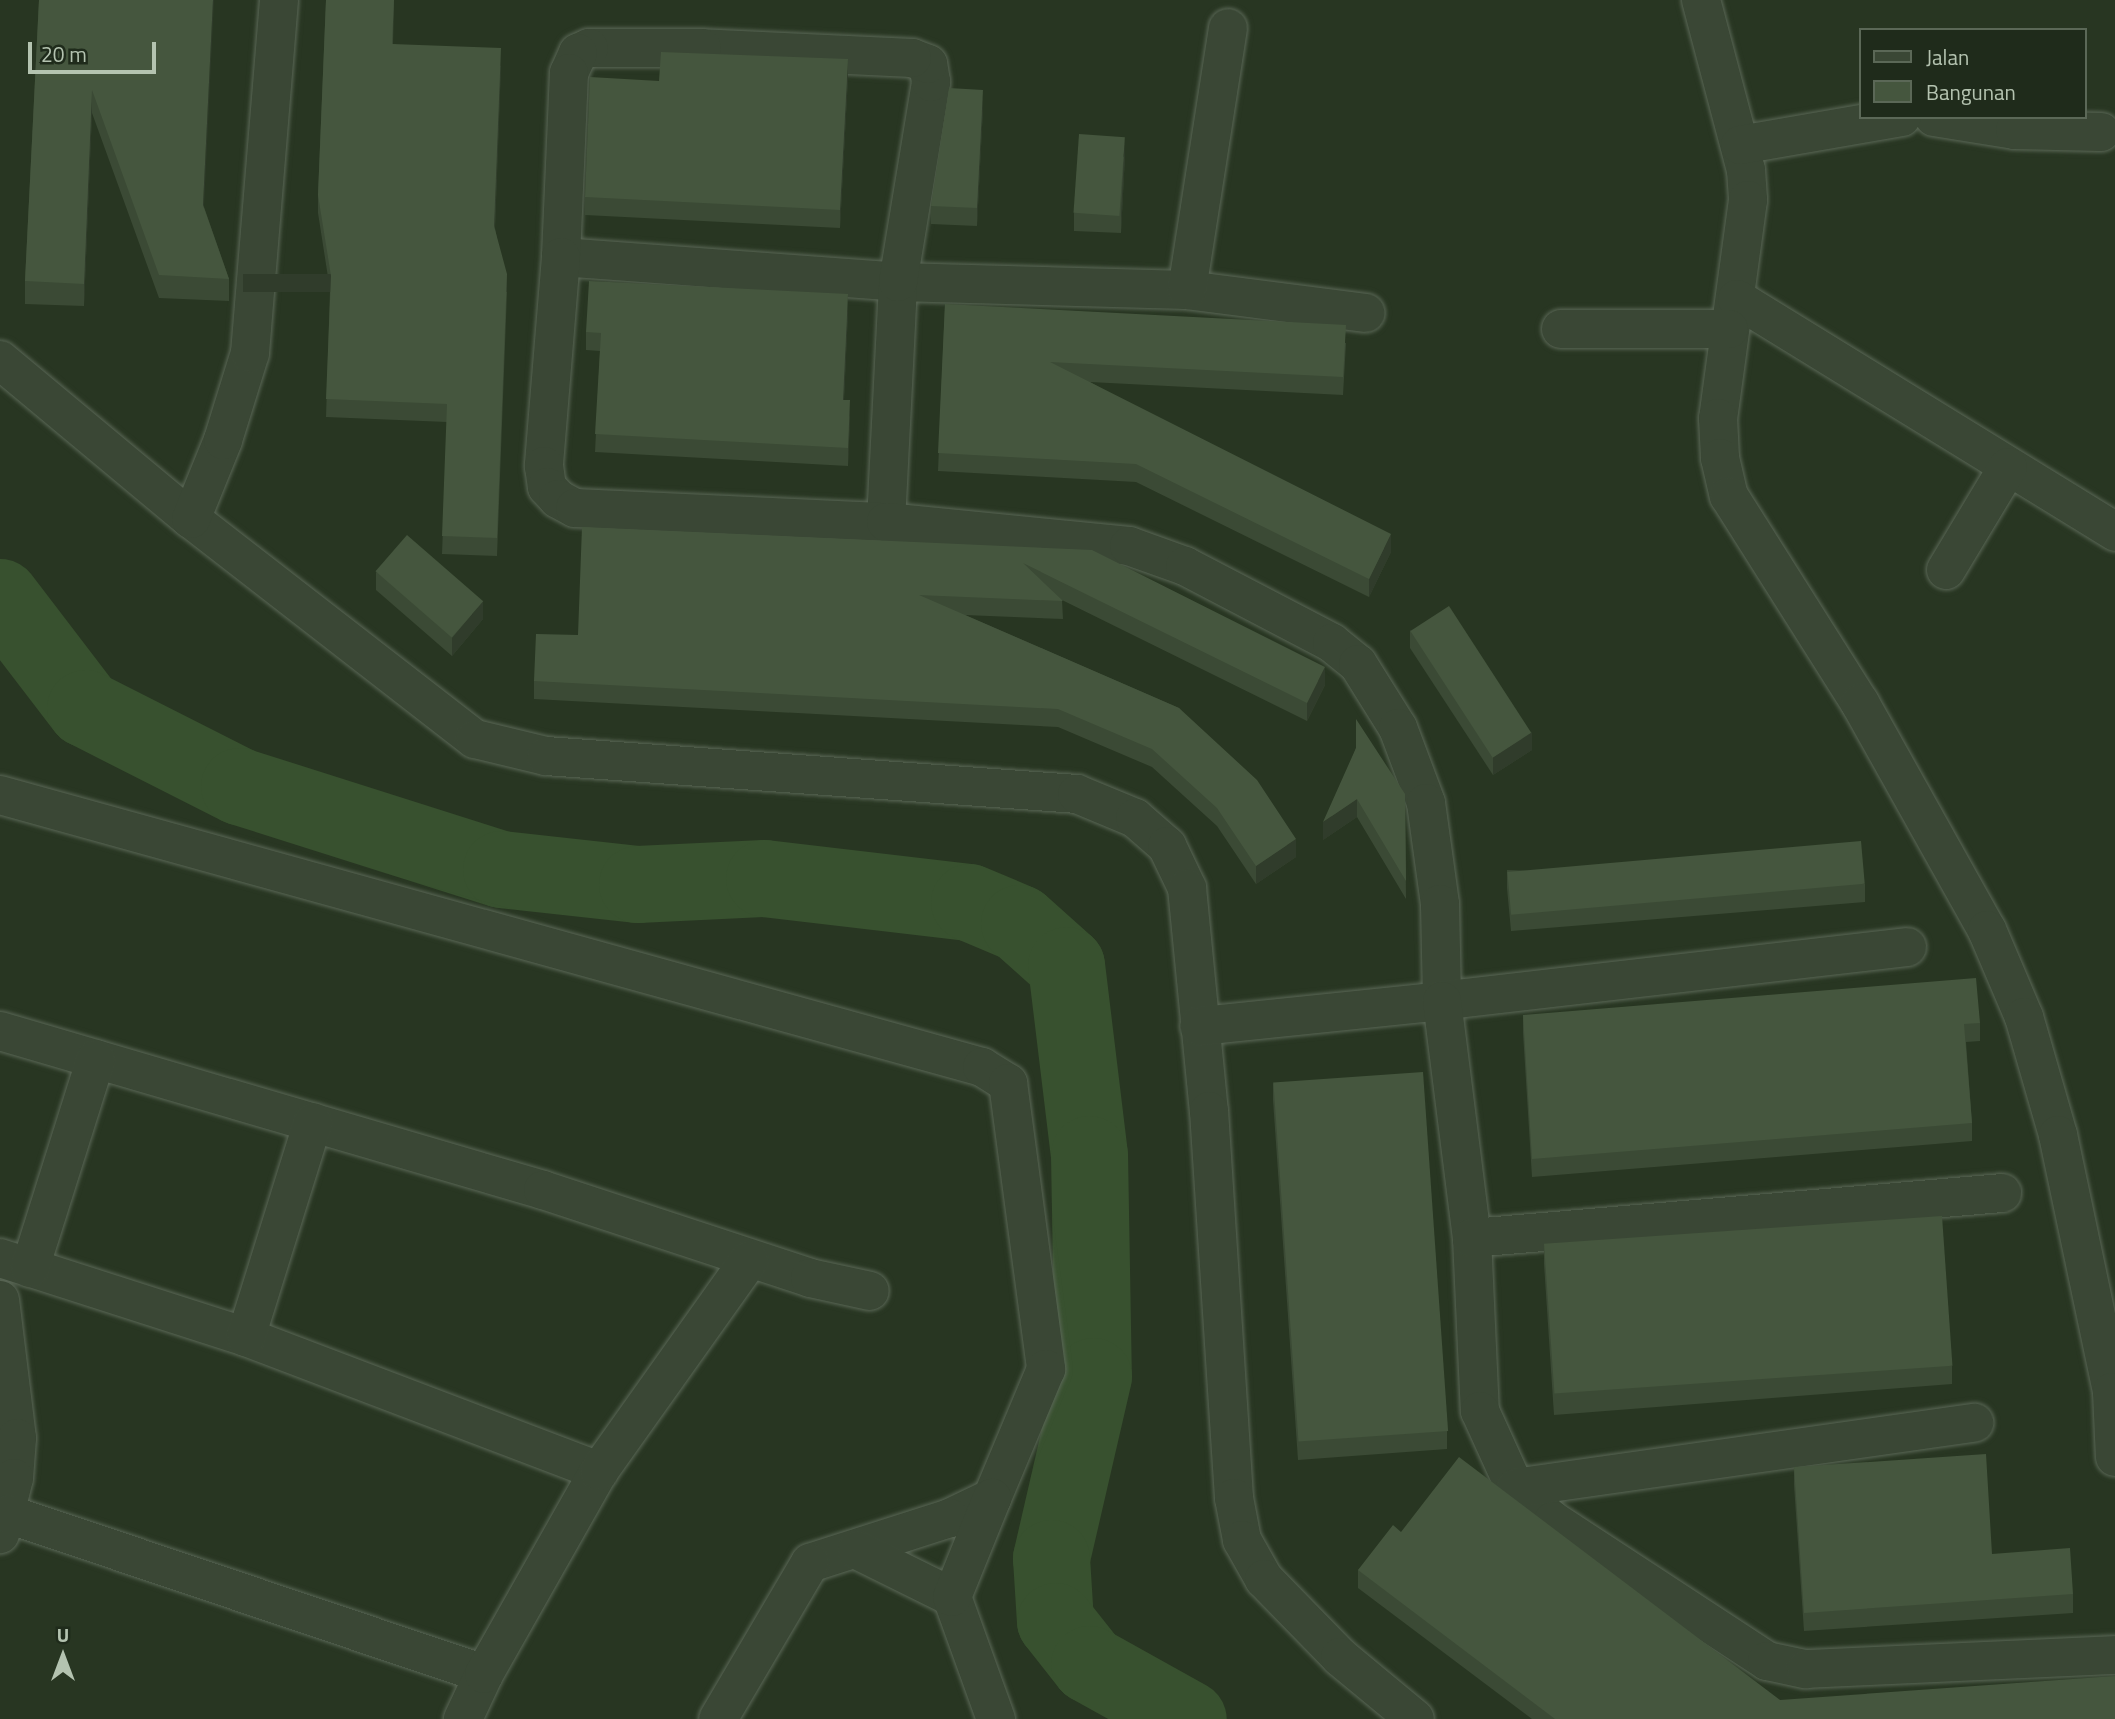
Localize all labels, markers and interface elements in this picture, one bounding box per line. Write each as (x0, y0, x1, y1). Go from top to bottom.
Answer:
scale bar (32, 28, 159, 72)
legend (1860, 28, 2087, 119)
text: 20 m (41, 38, 87, 70)
text: Jalan (1926, 41, 1969, 73)
text: Bangunan (1926, 76, 2016, 108)
text: U (57, 1620, 69, 1649)
north arrow (28, 1621, 98, 1691)

